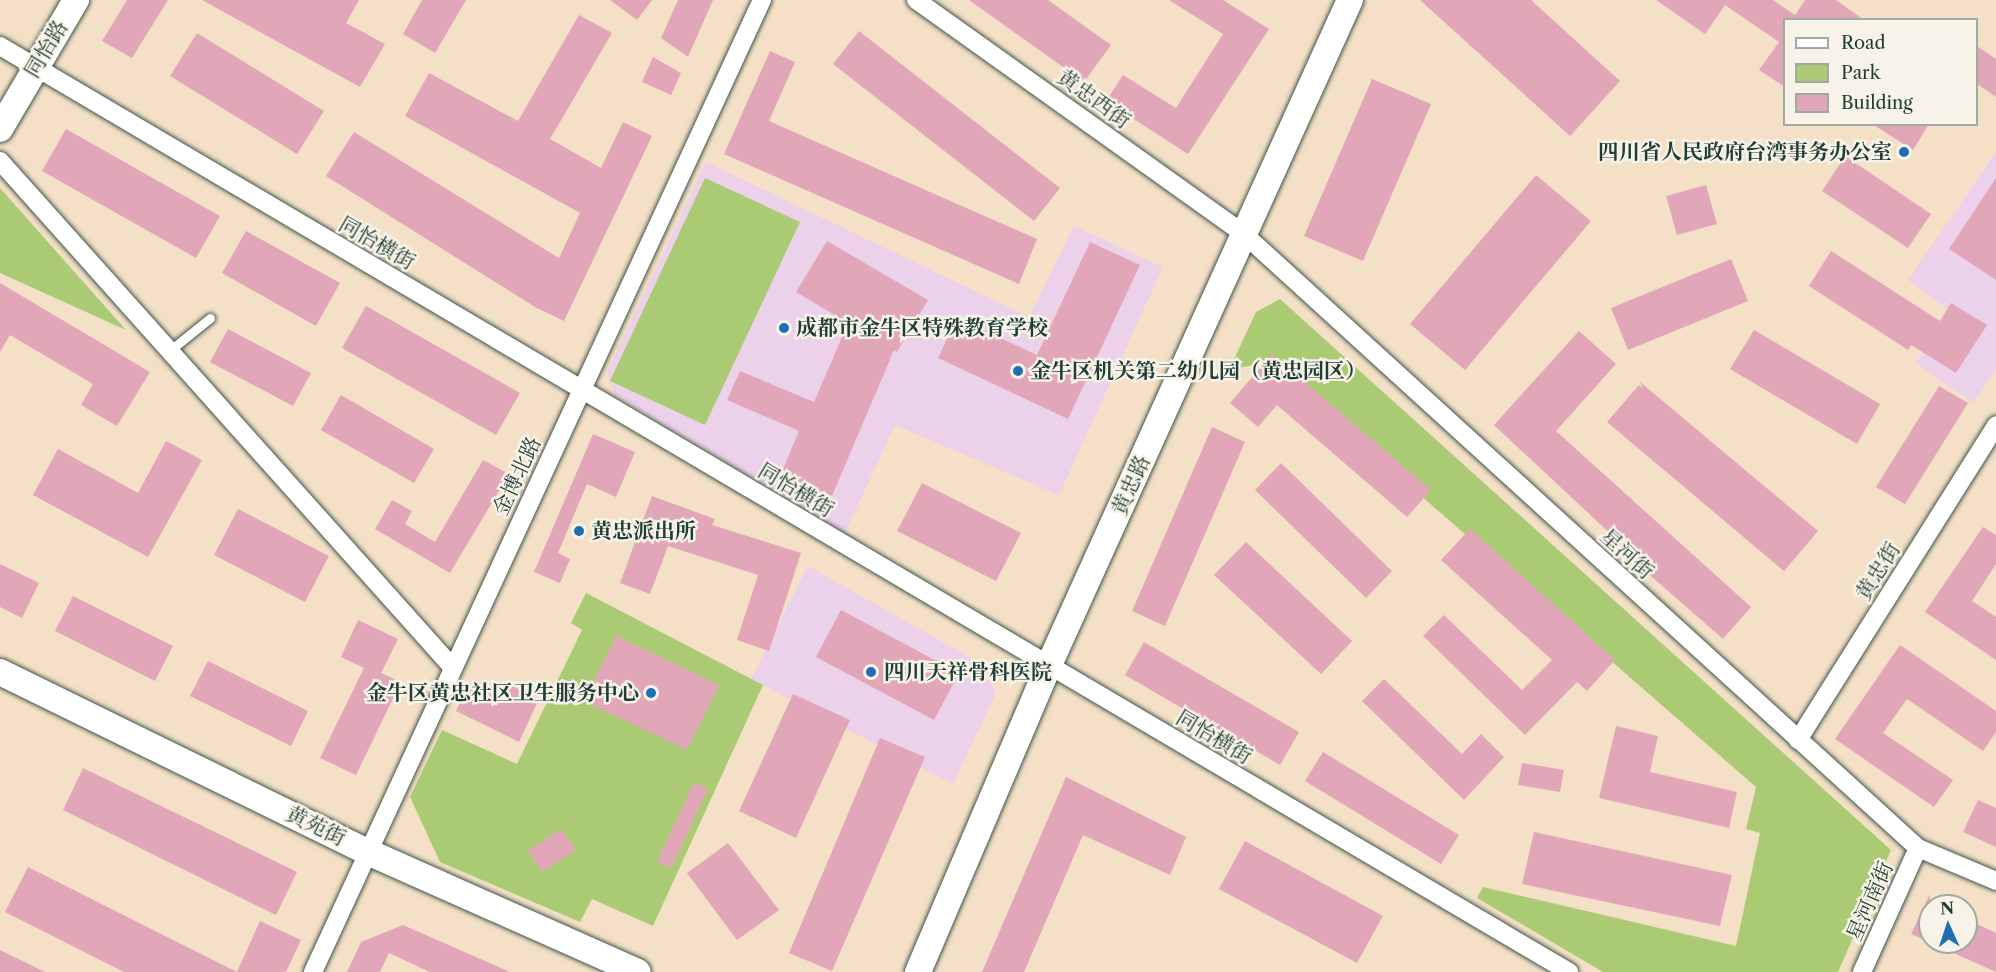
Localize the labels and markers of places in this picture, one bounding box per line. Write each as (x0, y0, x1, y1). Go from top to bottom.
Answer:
place label: 四川省人民政府台湾事务办公室 (1598, 139, 1892, 165)
marker: 四川省人民政府台湾事务办公室 (1897, 145, 1911, 159)
place label: 成都市金牛区特殊教育学校 (796, 315, 1048, 341)
marker: 成都市金牛区特殊教育学校 (777, 321, 791, 335)
place label: 金牛区机关第二幼儿园（黄忠园区） (1030, 358, 1366, 384)
marker: 金牛区机关第二幼儿园（黄忠园区） (1011, 364, 1025, 378)
place label: 黄忠派出所 (591, 518, 696, 544)
marker: 黄忠派出所 (572, 524, 586, 538)
place label: 四川天祥骨科医院 (884, 659, 1052, 685)
marker: 四川天祥骨科医院 (862, 663, 880, 681)
place label: 金牛区黄忠社区卫生服务中心 (366, 680, 639, 706)
marker: 金牛区黄忠社区卫生服务中心 (644, 686, 658, 700)

